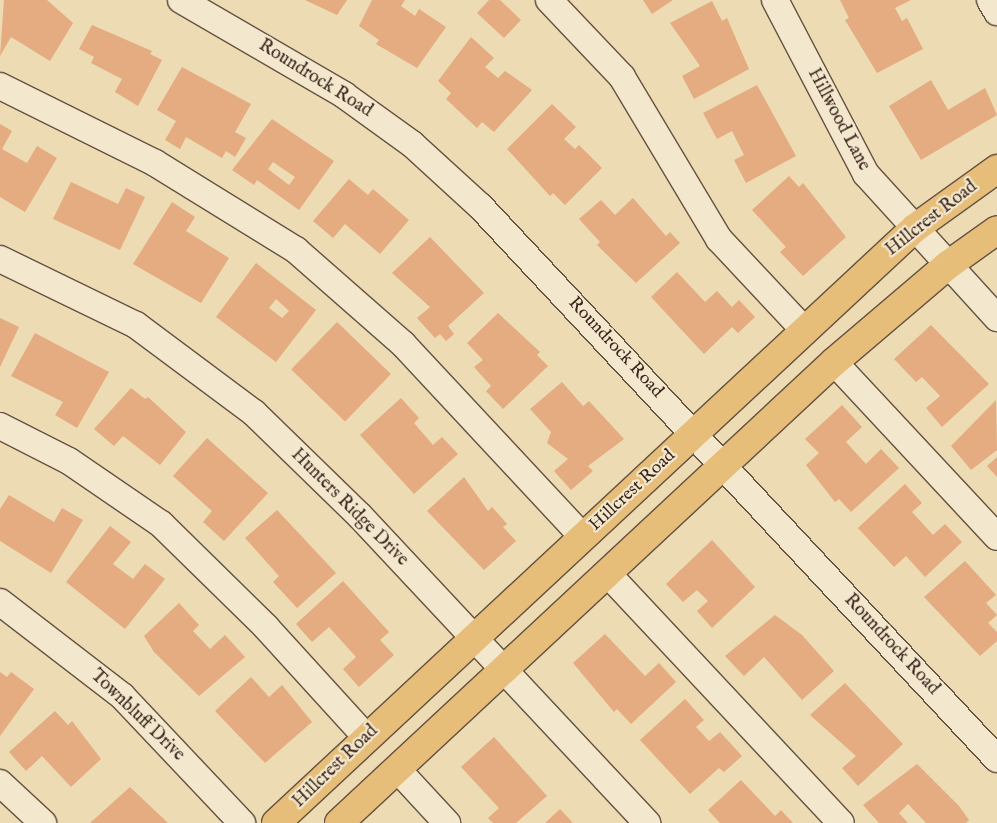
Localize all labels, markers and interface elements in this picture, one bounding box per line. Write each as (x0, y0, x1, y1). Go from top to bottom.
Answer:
street label: Roundrock Road (254, 35, 376, 123)
street label: Hillwood Lane (802, 65, 874, 175)
street label: Hillcrest Road (882, 177, 982, 261)
street label: Roundrock Road (563, 293, 667, 403)
street label: Hunters Ridge Drive (286, 445, 412, 571)
street label: Hillcrest Road (585, 446, 681, 536)
street label: Roundrock Road (839, 590, 943, 700)
street label: Townbluff Drive (85, 666, 189, 766)
street label: Hillcrest Road (289, 721, 383, 813)

